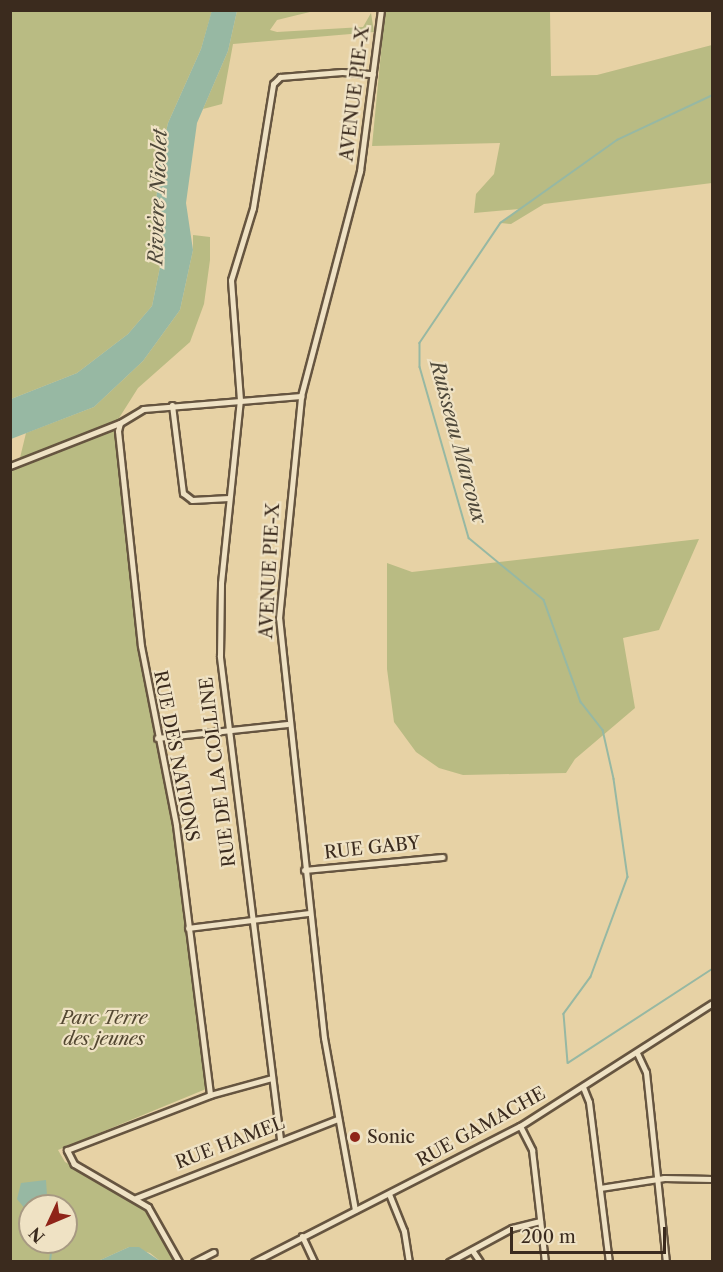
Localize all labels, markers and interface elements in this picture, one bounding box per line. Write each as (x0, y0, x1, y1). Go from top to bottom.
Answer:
street label: AVENUE PIE-X (336, 25, 374, 163)
water label: Rivière Nicolet (144, 129, 172, 265)
water label: Ruisseau Marcoux (425, 358, 491, 526)
street label: AVENUE PIE-X (256, 503, 284, 639)
street label: RUE DES NATIONS (149, 669, 203, 843)
street label: RUE DE LA COLLINE (196, 675, 240, 869)
street label: RUE GABY (323, 832, 421, 864)
park label: Parc Terre des jeunes (61, 1008, 147, 1050)
street label: RUE GAMACHE (413, 1083, 549, 1171)
street label: RUE HAMEL (172, 1112, 288, 1174)
place label: Sonic (367, 1126, 415, 1148)
marker: Sonic (348, 1130, 362, 1144)
north arrow (18, 1194, 78, 1254)
scale bar (513, 1215, 669, 1253)
text: N (24, 1223, 49, 1247)
text: 200 m (521, 1226, 576, 1248)

